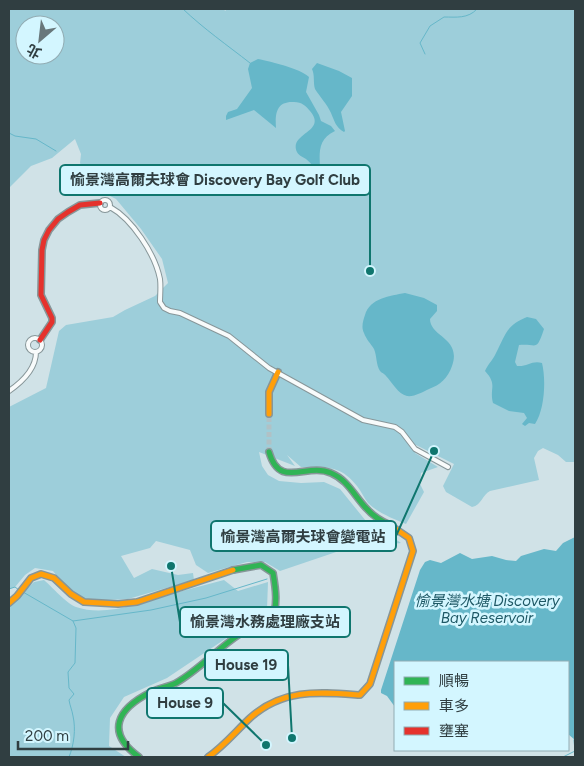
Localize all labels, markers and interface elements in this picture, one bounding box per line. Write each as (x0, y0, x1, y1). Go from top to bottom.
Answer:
north arrow (15, 15, 65, 65)
text: 北 (24, 40, 44, 62)
callout: 愉景灣高爾夫球會 Discovery Bay Golf Club (60, 165, 370, 195)
text: 愉景灣高爾夫球會 Discovery Bay Golf Club (70, 171, 360, 189)
callout: 愉景灣高爾夫球會變電站 (211, 521, 396, 551)
text: 愉景灣高爾夫球會變電站 (220, 528, 386, 546)
water label: 愉景灣水塘 Discovery Bay Reservoir (414, 592, 561, 627)
callout: 愉景灣水務處理廠支站 (180, 607, 350, 637)
text: 愉景灣水務處理廠支站 (190, 613, 340, 631)
callout: House 19 (205, 650, 288, 680)
text: House 19 (215, 656, 277, 674)
legend (394, 661, 569, 751)
text: 順暢 (439, 672, 469, 690)
callout: House 9 (147, 688, 223, 718)
text: House 9 (157, 694, 213, 712)
text: 車多 (439, 697, 469, 715)
scale bar (18, 718, 128, 750)
text: 壅塞 (439, 722, 469, 740)
text: 200 m (25, 727, 69, 745)

